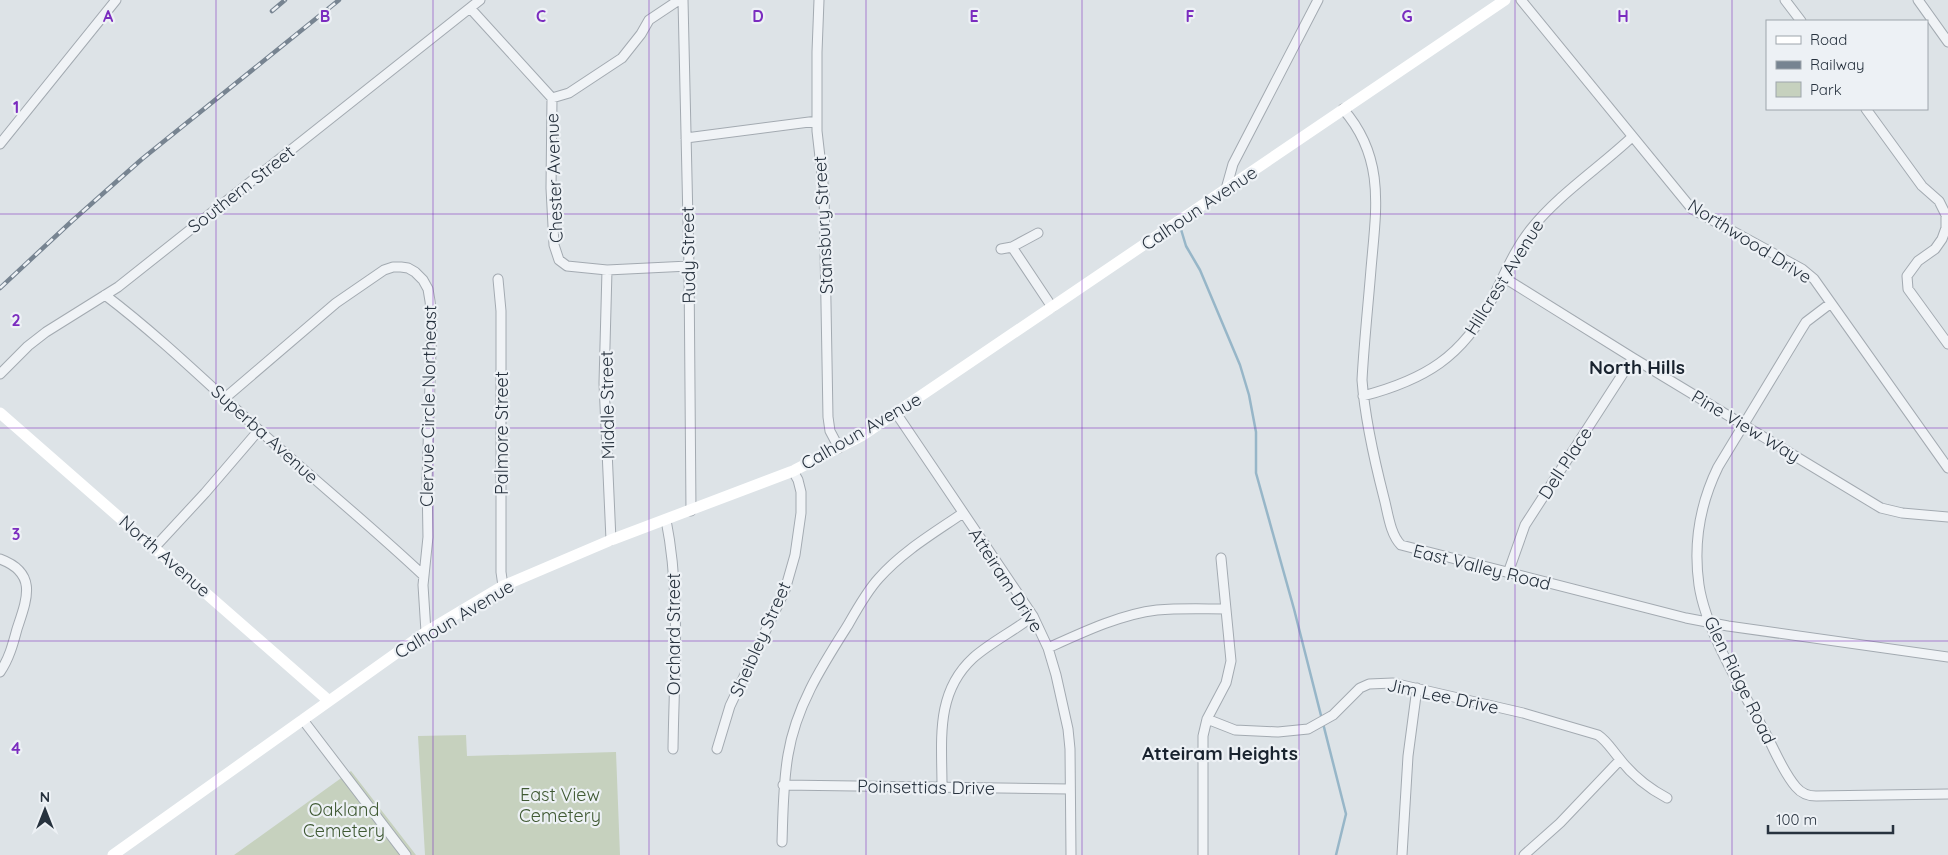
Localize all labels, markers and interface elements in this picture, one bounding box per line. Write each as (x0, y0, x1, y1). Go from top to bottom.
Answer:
text: A (103, 6, 114, 26)
text: B (320, 6, 330, 26)
text: C (536, 6, 546, 26)
text: D (752, 6, 764, 26)
text: E (969, 6, 979, 26)
text: F (1186, 6, 1195, 26)
text: G (1401, 6, 1413, 26)
text: H (1617, 6, 1629, 26)
legend (1766, 20, 1928, 110)
text: Road (1810, 30, 1847, 49)
text: Railway (1810, 55, 1865, 74)
text: Park (1810, 80, 1842, 99)
text: 1 (13, 97, 19, 117)
street label: Chester Avenue (540, 113, 568, 243)
street label: Southern Street (183, 140, 299, 238)
street label: Stansbury Street (808, 155, 838, 295)
street label: Calhoun Avenue (1137, 161, 1261, 255)
street label: Northwood Drive (1684, 194, 1816, 288)
street label: Rudy Street (676, 206, 700, 304)
street label: Hillcrest Avenue (1459, 215, 1549, 339)
street label: Clervue Circle Northeast (415, 305, 441, 507)
text: 2 (11, 310, 21, 330)
street label: Middle Street (595, 350, 619, 460)
district label: North Hills (1589, 355, 1685, 379)
street label: Palmore Street (490, 371, 513, 495)
street label: Superba Avenue (207, 380, 323, 488)
street label: Pine View Way (1687, 384, 1805, 468)
street label: Calhoun Avenue (797, 387, 925, 475)
street label: Dell Place (1533, 422, 1597, 504)
street label: North Avenue (115, 510, 215, 602)
street label: Atteiram Drive (964, 523, 1048, 637)
text: 3 (12, 524, 20, 544)
street label: East Valley Road (1411, 539, 1553, 595)
street label: Orchard Street (662, 573, 685, 695)
street label: Calhoun Avenue (390, 574, 518, 664)
street label: Sheibley Street (724, 578, 796, 700)
street label: Glen Ridge Road (1699, 612, 1781, 748)
street label: Jim Lee Drive (1385, 673, 1501, 719)
text: 4 (11, 738, 21, 758)
district label: Atteiram Heights (1142, 741, 1298, 765)
street label: Poinsettias Drive (857, 774, 995, 800)
park label: East View Cemetery (519, 783, 601, 827)
north arrow (20, 785, 70, 835)
text: N (40, 788, 50, 806)
park label: Oakland Cemetery (303, 798, 385, 842)
scale bar (1768, 802, 1893, 834)
text: 100 m (1776, 810, 1817, 829)

